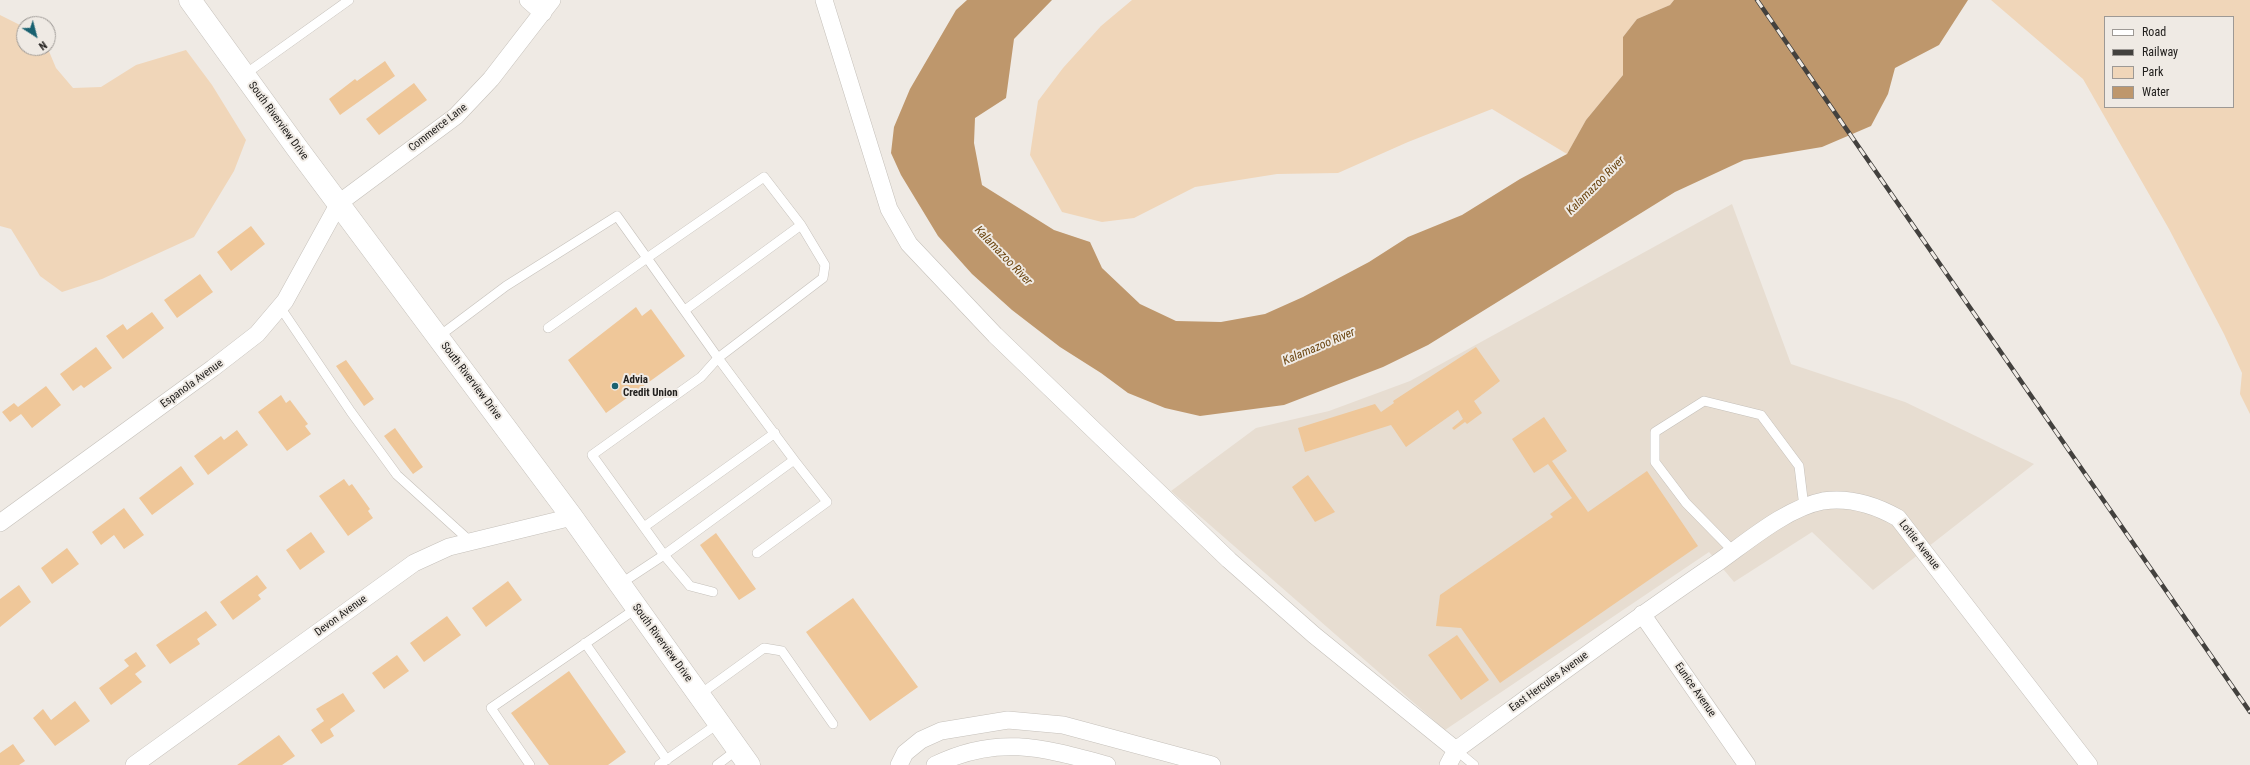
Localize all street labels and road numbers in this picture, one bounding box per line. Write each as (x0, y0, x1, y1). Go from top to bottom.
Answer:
street label: South Riverview Drive (245, 79, 311, 163)
street label: Commerce Lane (406, 101, 470, 155)
street label: South Riverview Drive (438, 340, 504, 422)
street label: Espanola Avenue (158, 357, 226, 411)
street label: Lottie Avenue (1896, 518, 1942, 572)
street label: Devon Avenue (312, 593, 370, 639)
street label: South Riverview Drive (629, 601, 695, 685)
street label: East Hercules Avenue (1507, 649, 1591, 715)
street label: Eunice Avenue (1672, 660, 1718, 720)

